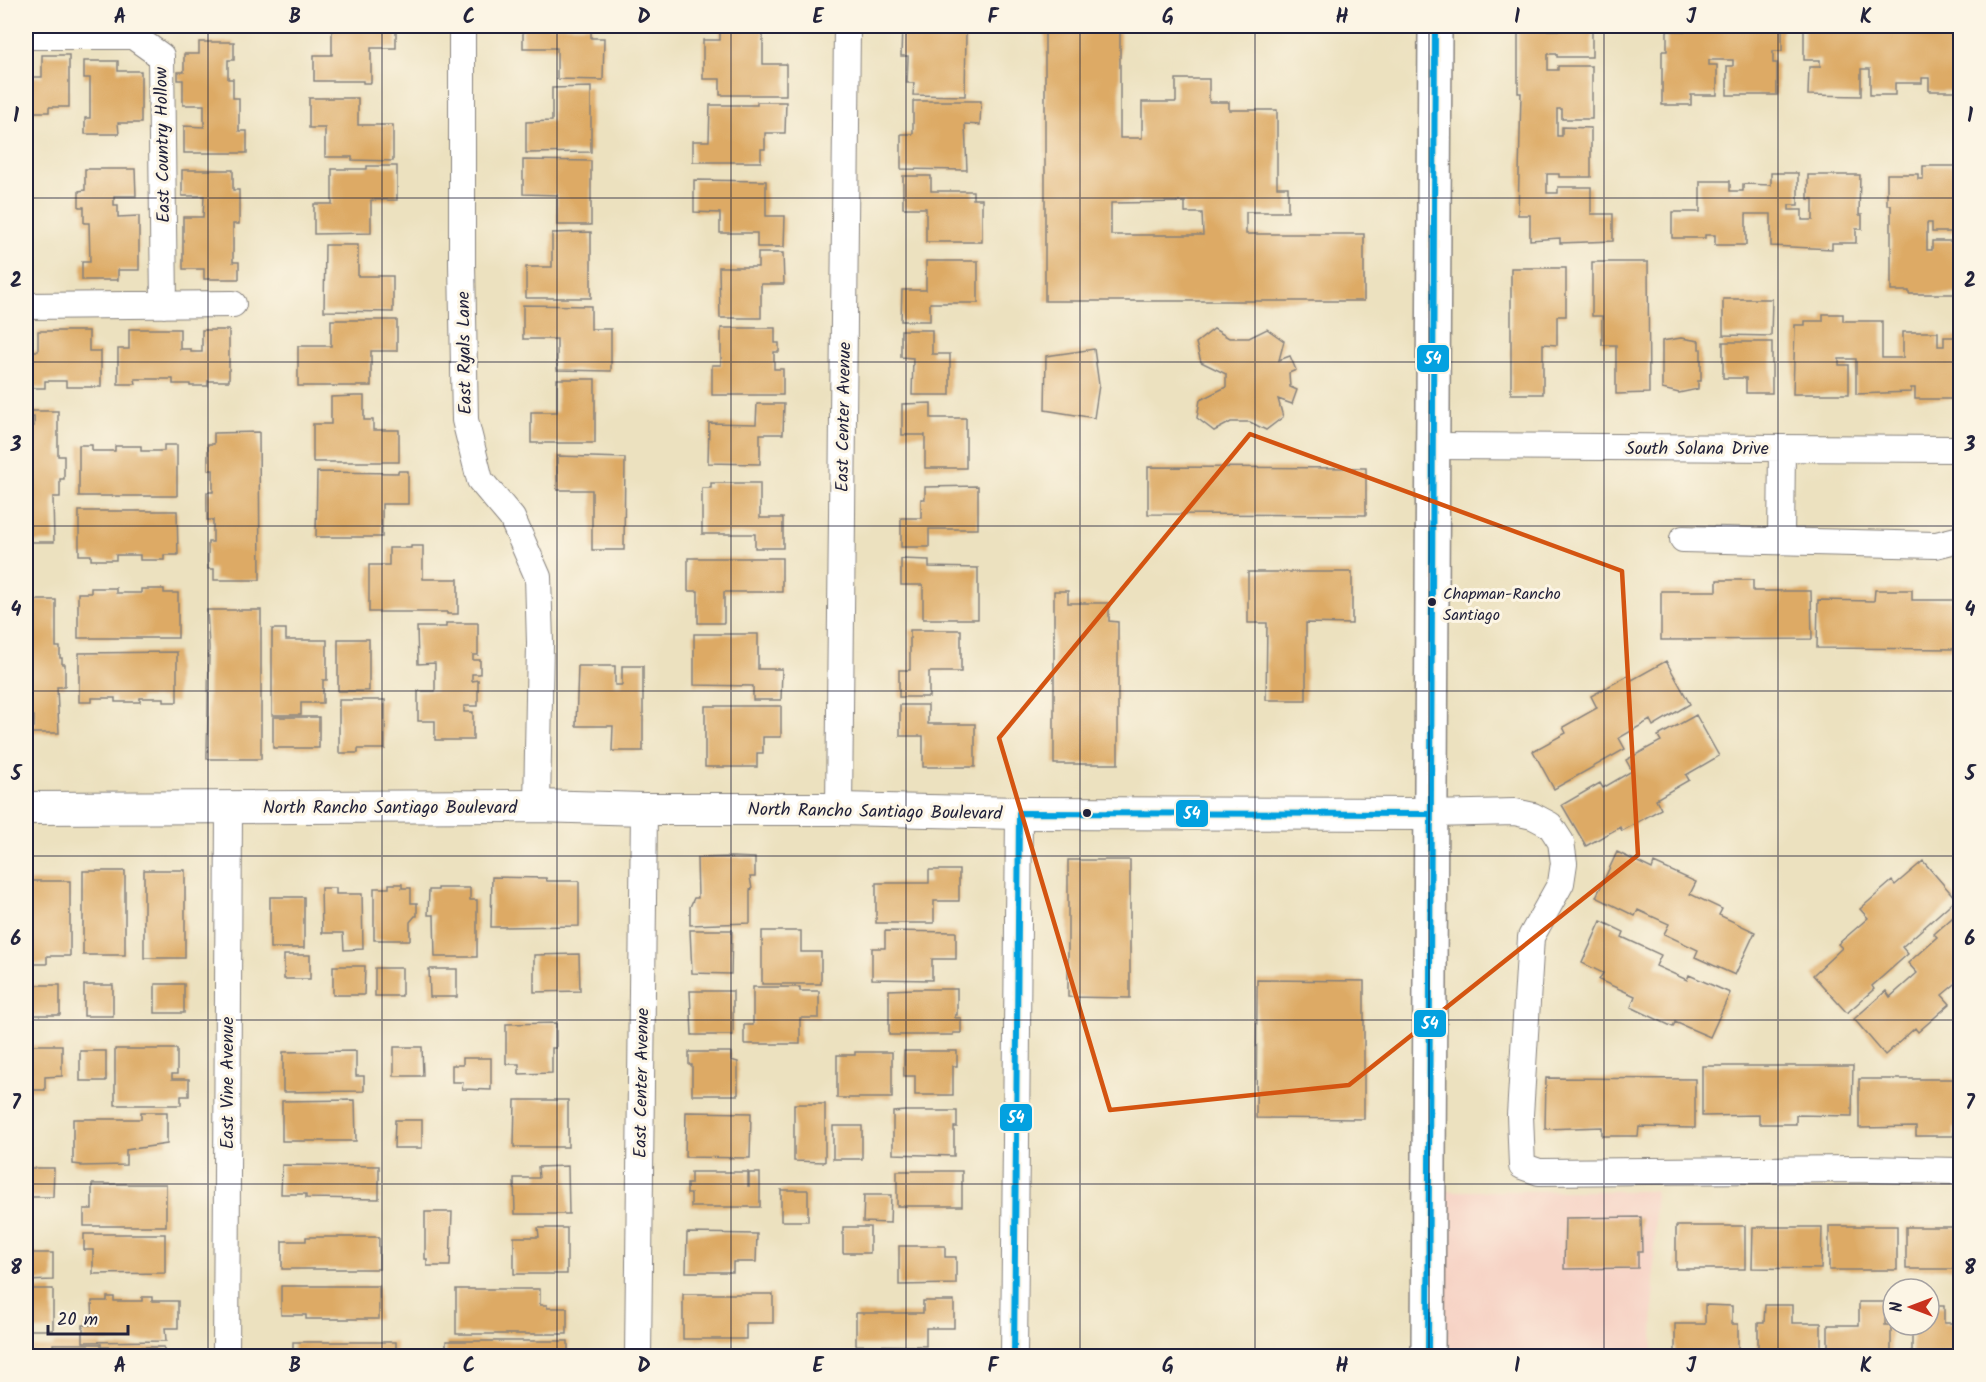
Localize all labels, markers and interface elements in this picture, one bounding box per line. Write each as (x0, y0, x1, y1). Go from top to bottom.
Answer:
text: A (114, 2, 126, 34)
text: B (289, 2, 301, 34)
text: C (463, 2, 475, 34)
text: D (637, 2, 651, 34)
text: E (812, 2, 824, 34)
text: F (988, 2, 1000, 34)
text: G (1162, 2, 1174, 34)
text: H (1335, 2, 1349, 34)
text: I (1514, 2, 1520, 34)
text: J (1686, 2, 1697, 34)
text: K (1860, 2, 1872, 34)
street label: East Country Hollow (148, 66, 179, 223)
text: 1 (13, 101, 19, 133)
text: 1 (1967, 101, 1973, 133)
text: 2 (10, 266, 22, 298)
text: 2 (1964, 266, 1976, 298)
street label: East Ryals Lane (450, 291, 481, 415)
street label: East Center Avenue (829, 342, 860, 493)
line badge: 54 (1416, 344, 1450, 373)
text: 54 (1424, 347, 1442, 372)
text: 3 (10, 430, 22, 462)
text: 3 (1964, 430, 1976, 462)
street label: South Solana Drive (1625, 435, 1769, 464)
place label: Chapman-Rancho Santiago (1443, 582, 1561, 628)
text: 4 (11, 595, 22, 627)
text: 4 (1965, 595, 1976, 627)
marker: Chapman-Rancho Santiago (1426, 596, 1438, 608)
text: 5 (10, 759, 23, 791)
text: 5 (1964, 759, 1977, 791)
street label: North Rancho Santiago Boulevard (263, 794, 518, 823)
street label: North Rancho Santiago Boulevard (747, 796, 1004, 829)
line badge: 54 (1175, 799, 1209, 828)
text: 54 (1183, 802, 1201, 827)
unlabelled marker (1081, 807, 1093, 819)
text: 6 (11, 924, 22, 956)
text: 6 (1965, 924, 1976, 956)
street label: East Center Avenue (627, 1008, 658, 1159)
line badge: 54 (1413, 1009, 1447, 1038)
text: 54 (1421, 1012, 1439, 1037)
street label: East Vine Avenue (214, 1017, 243, 1149)
text: 7 (11, 1088, 21, 1120)
text: 7 (1965, 1088, 1975, 1120)
line badge: 54 (999, 1103, 1033, 1132)
text: 54 (1007, 1106, 1025, 1131)
text: 8 (10, 1253, 22, 1285)
text: 8 (1964, 1253, 1976, 1285)
north arrow (1881, 1277, 1941, 1337)
scale bar (48, 1298, 128, 1336)
text: N (1885, 1302, 1910, 1312)
text: 20 m (57, 1306, 98, 1335)
text: A (114, 1351, 126, 1382)
text: B (289, 1351, 301, 1382)
text: C (463, 1351, 475, 1382)
text: D (637, 1351, 651, 1382)
text: E (812, 1351, 824, 1382)
text: F (988, 1351, 1000, 1382)
text: G (1162, 1351, 1174, 1382)
text: H (1335, 1351, 1349, 1382)
text: I (1514, 1351, 1520, 1382)
text: J (1686, 1351, 1697, 1382)
text: K (1860, 1351, 1872, 1382)

